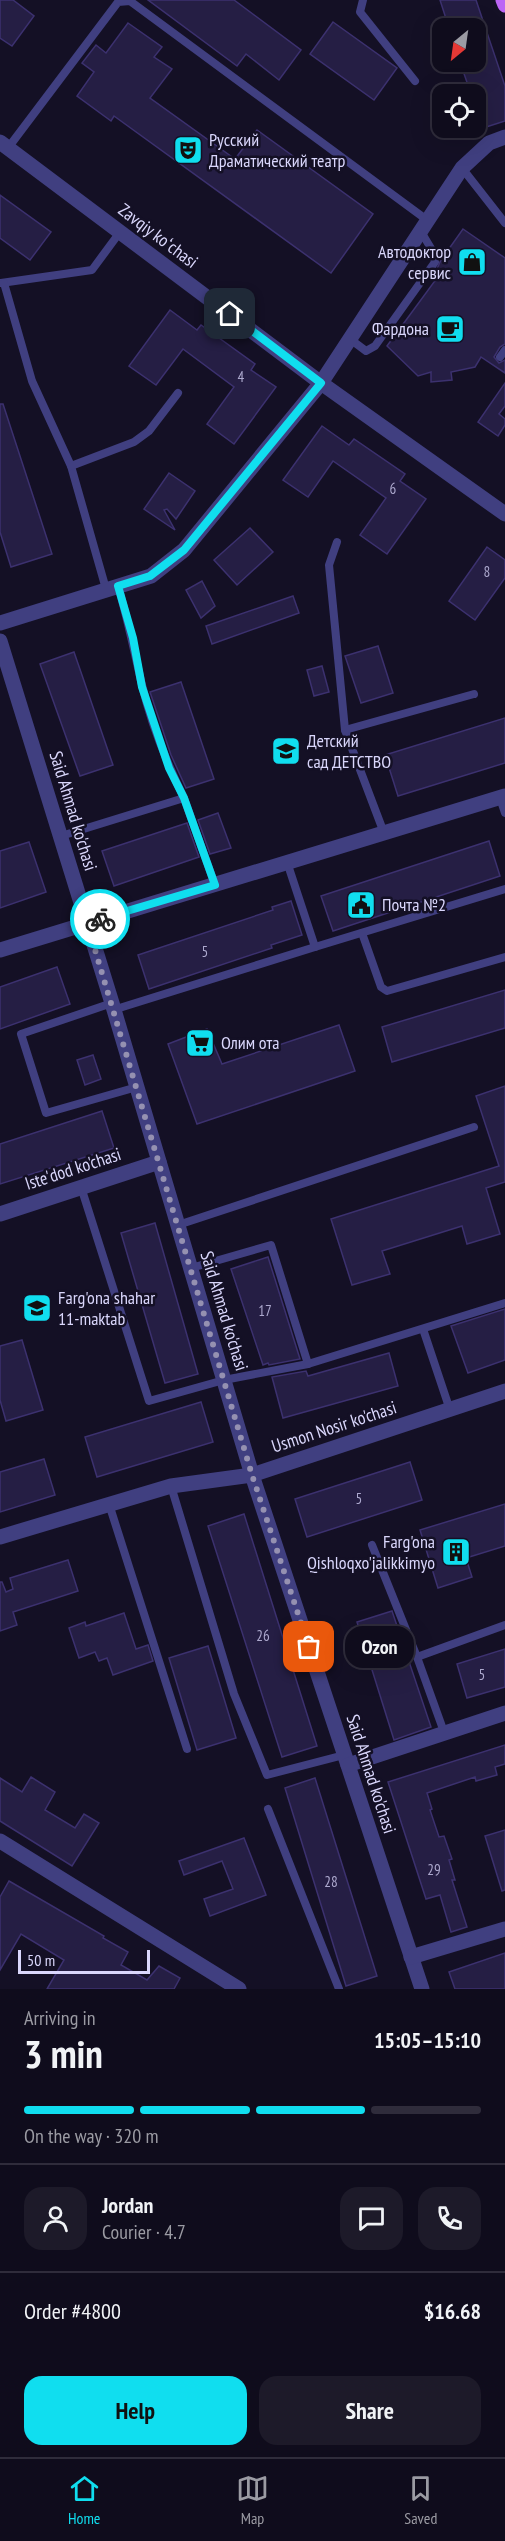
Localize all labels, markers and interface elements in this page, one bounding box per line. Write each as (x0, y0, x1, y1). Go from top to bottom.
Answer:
north arrow (432, 18, 486, 72)
map controls (432, 18, 486, 138)
button: locate (432, 84, 486, 138)
place label: Русский Драматический театр (209, 128, 345, 172)
theatre icon: Русский Драматический театр (172, 134, 204, 166)
street label: Zavqiy koʻchasi (114, 198, 203, 273)
place label: Автодоктор сервис (378, 240, 452, 284)
shop icon: Автодоктор сервис (456, 246, 488, 278)
pin (204, 288, 255, 339)
icon: home (213, 297, 246, 330)
cafe icon: Фардона (434, 313, 466, 345)
place label: Фардона (372, 317, 429, 340)
house number: 4 (238, 367, 245, 386)
house number: 6 (390, 479, 397, 498)
house number: 8 (484, 562, 490, 581)
place label: Детский сад ДЕТСТВО (307, 729, 391, 773)
school or university icon: Детский сад ДЕТСТВО (270, 735, 302, 767)
street label: Said Ahmad ko'chasi (44, 748, 103, 873)
courier (70, 889, 130, 949)
public building icon: Почта №2 (345, 889, 377, 921)
place label: Почта №2 (382, 893, 446, 916)
icon: bike (84, 903, 117, 936)
house number: 5 (202, 942, 208, 961)
supermarket icon: Олим ота (184, 1027, 216, 1059)
place label: Олим ота (221, 1031, 279, 1054)
street label: Iste'dod ko'chasi (22, 1142, 124, 1195)
street label: Said Ahmad ko'chasi (195, 1248, 254, 1373)
place label: Farg'ona shahar 11-maktab (58, 1286, 155, 1330)
school or university icon: Farg'ona shahar 11-maktab (21, 1292, 53, 1324)
house number: 17 (258, 1301, 272, 1320)
street label: Usmon Nosir ko'chasi (269, 1396, 399, 1458)
house number: 5 (356, 1489, 362, 1508)
place label: Farg'ona Qishloqxo'jalikkimyo (307, 1530, 435, 1574)
building icon: Farg'ona Qishloqxo'jalikkimyo (440, 1536, 472, 1568)
pin (283, 1621, 334, 1672)
house number: 26 (256, 1626, 270, 1645)
callout: Ozon (345, 1626, 414, 1668)
icon: bag (292, 1630, 325, 1663)
text: Ozon (361, 1634, 398, 1660)
house number: 5 (479, 1665, 485, 1684)
street label: Said Ahmad ko'chasi (341, 1711, 402, 1836)
house number: 29 (427, 1860, 441, 1879)
house number: 28 (324, 1872, 338, 1891)
scale bar (18, 1947, 150, 1974)
text: 50 m (27, 1950, 55, 1970)
text: Arriving in (24, 2005, 96, 2031)
text: 15:05–15:10 (374, 2026, 481, 2054)
text: 3 min (24, 2028, 103, 2079)
text: On the way · 320 m (24, 2123, 159, 2149)
button: person (24, 2187, 87, 2250)
button: chat (340, 2187, 403, 2250)
button: phone (418, 2187, 481, 2250)
text: Jordan (102, 2191, 153, 2219)
text: Courier · 4.7 (102, 2219, 186, 2245)
text: Order #4800 (24, 2297, 121, 2325)
text: $16.68 (424, 2297, 481, 2325)
button: Help (24, 2376, 247, 2445)
button: Share (259, 2376, 481, 2445)
tab: Home (68, 2472, 101, 2528)
tab: Map (236, 2472, 269, 2528)
tab: Saved (404, 2472, 437, 2528)

